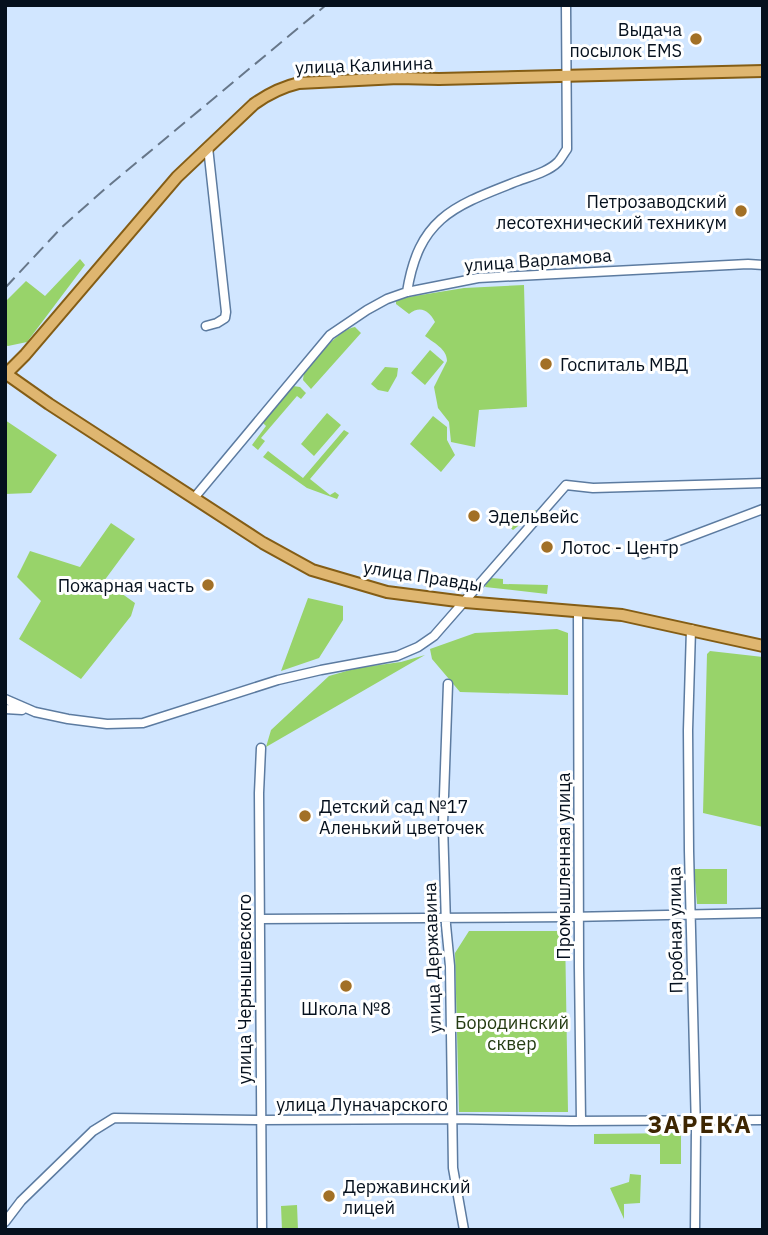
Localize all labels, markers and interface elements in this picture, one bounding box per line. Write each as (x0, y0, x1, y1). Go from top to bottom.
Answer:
place label: Выдача посылок EMS (570, 18, 682, 62)
marker: Выдача посылок EMS (688, 31, 704, 47)
street label: улица Калинина (295, 51, 434, 79)
place label: Петрозаводский лесотехнический техникум (496, 190, 727, 234)
marker: Петрозаводский лесотехнический техникум (733, 203, 749, 219)
street label: улица Варламова (463, 243, 613, 277)
place label: Госпиталь МВД (560, 353, 688, 376)
marker: Госпиталь МВД (538, 356, 554, 372)
place label: Эдельвейс (488, 505, 579, 528)
marker: Эдельвейс (466, 508, 482, 524)
place label: Лотос - Центр (561, 536, 679, 559)
marker: Лотос - Центр (539, 539, 555, 555)
street label: улица Правды (362, 555, 484, 597)
place label: Пожарная часть (58, 574, 194, 597)
marker: Пожарная часть (200, 577, 216, 593)
street label: Промышленная улица (552, 772, 575, 960)
place label: Детский сад №17 Аленький цветочек (319, 795, 485, 839)
marker: Детский сад №17 Аленький цветочек (297, 808, 313, 824)
street label: Пробная улица (662, 866, 688, 994)
street label: улица Державина (418, 882, 446, 1034)
street label: улица Чернышевского (233, 894, 256, 1084)
marker: Школа №8 (338, 978, 354, 994)
place label: Школа №8 (301, 997, 391, 1020)
park label: Бородинский сквер (455, 1011, 569, 1055)
street label: улица Луначарского (276, 1093, 448, 1116)
district label: ЗАРЕКА (647, 1108, 753, 1140)
place label: Державинский лицей (343, 1175, 471, 1219)
marker: Державинский лицей (321, 1188, 337, 1204)

